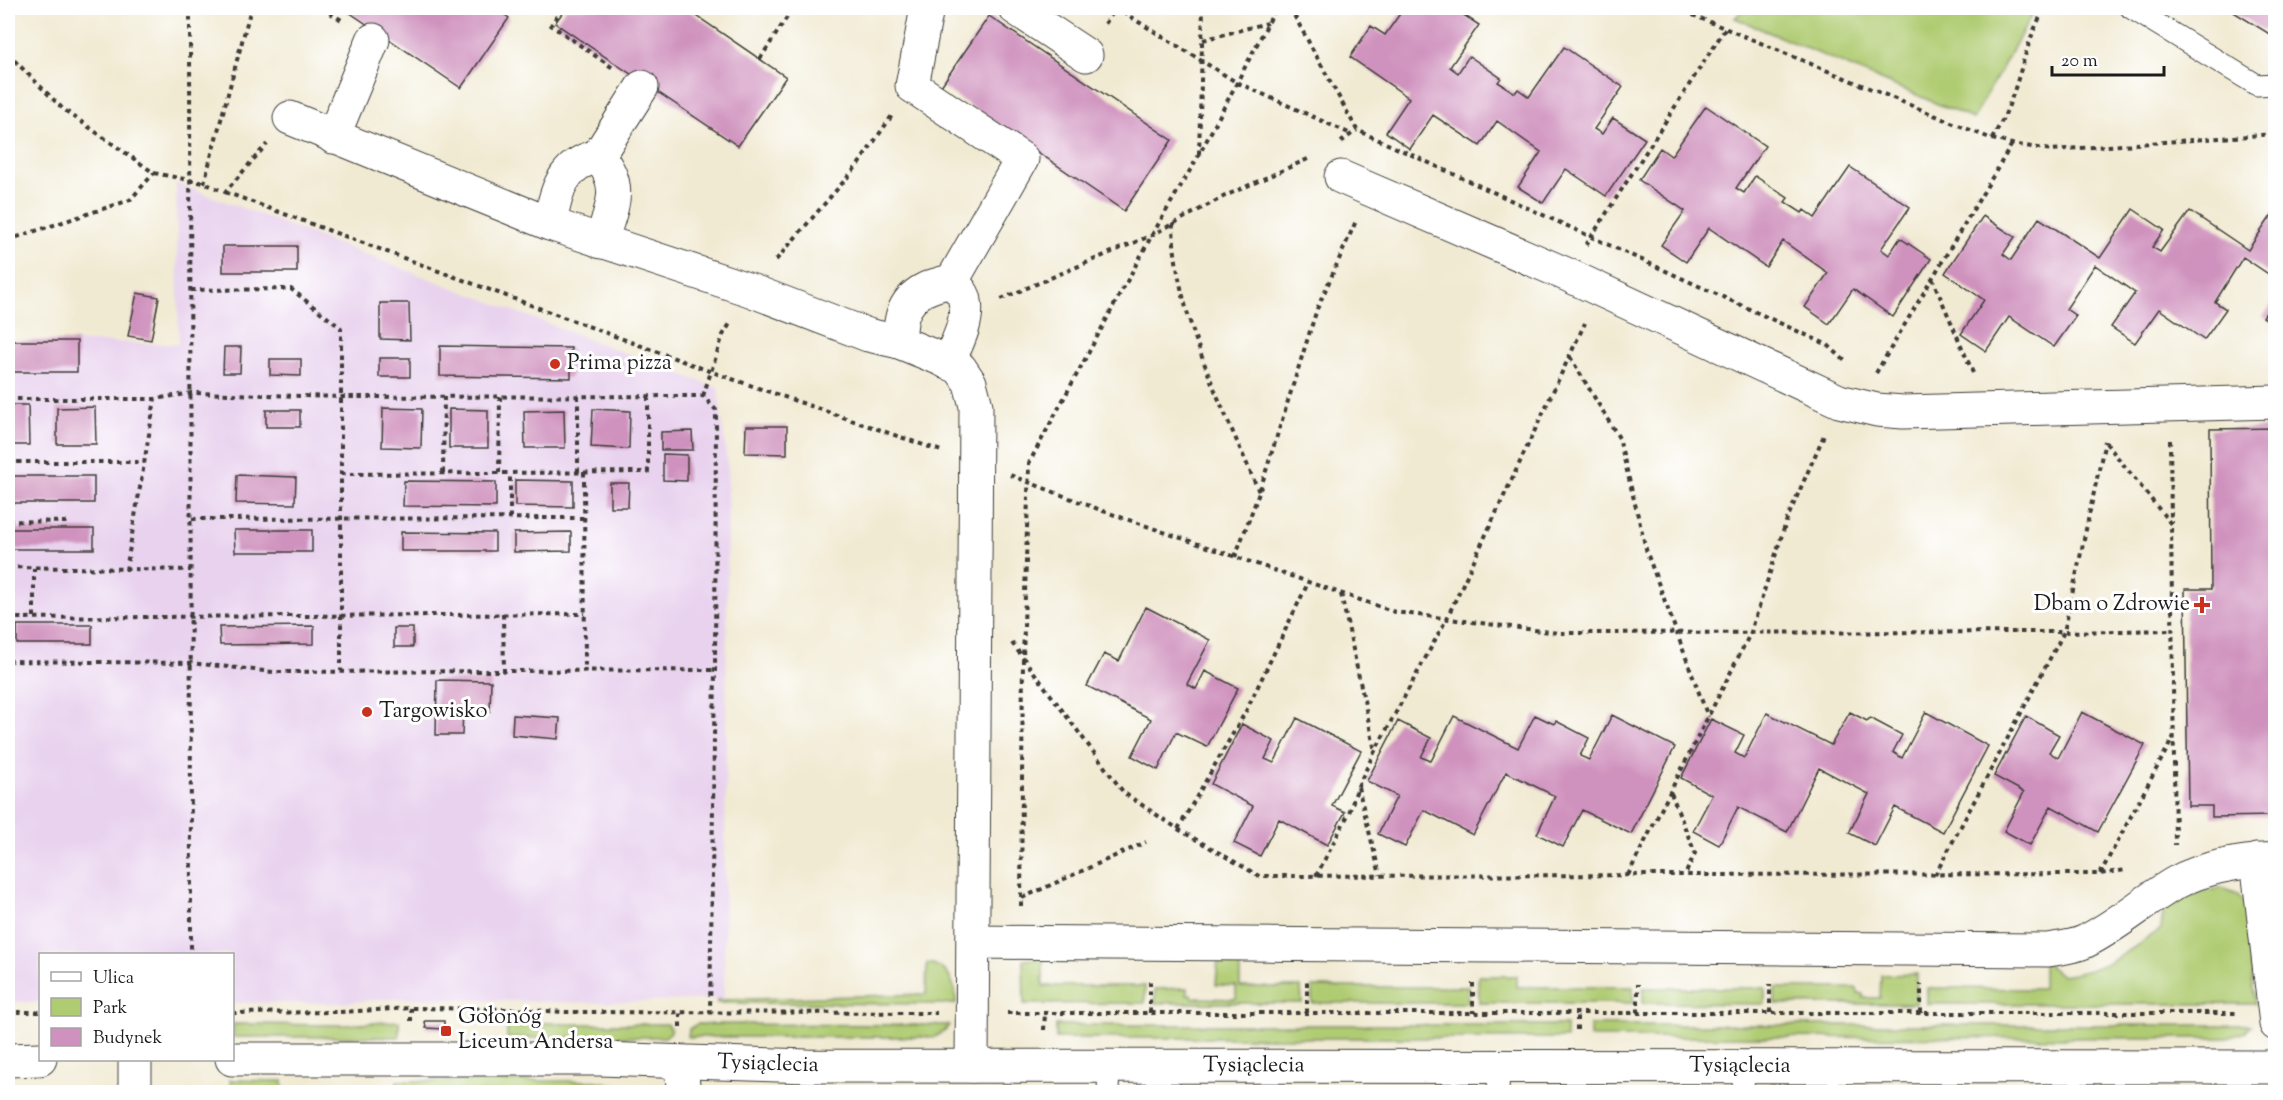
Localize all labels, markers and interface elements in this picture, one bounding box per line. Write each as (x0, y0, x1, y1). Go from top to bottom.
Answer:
scale bar (2052, 39, 2164, 77)
text: 20 m (2061, 49, 2098, 75)
place label: Prima pizza (567, 348, 672, 380)
marker: Prima pizza (548, 357, 562, 371)
place label: Dbam o Zdrowie (2034, 589, 2190, 621)
marker: Dbam o Zdrowie (2195, 598, 2209, 612)
place label: Targowisko (379, 696, 488, 728)
marker: Targowisko (360, 705, 374, 719)
legend (39, 953, 234, 1061)
text: Ulica (93, 966, 134, 992)
text: Park (93, 996, 128, 1022)
place label: Gołonóg Liceum Andersa (458, 1002, 613, 1059)
marker: Gołonóg Liceum Andersa (439, 1024, 453, 1038)
text: Budynek (93, 1026, 162, 1052)
street label: Tysiąclecia (717, 1047, 819, 1082)
street label: Tysiąclecia (1203, 1050, 1305, 1082)
street label: Tysiąclecia (1689, 1051, 1791, 1083)

